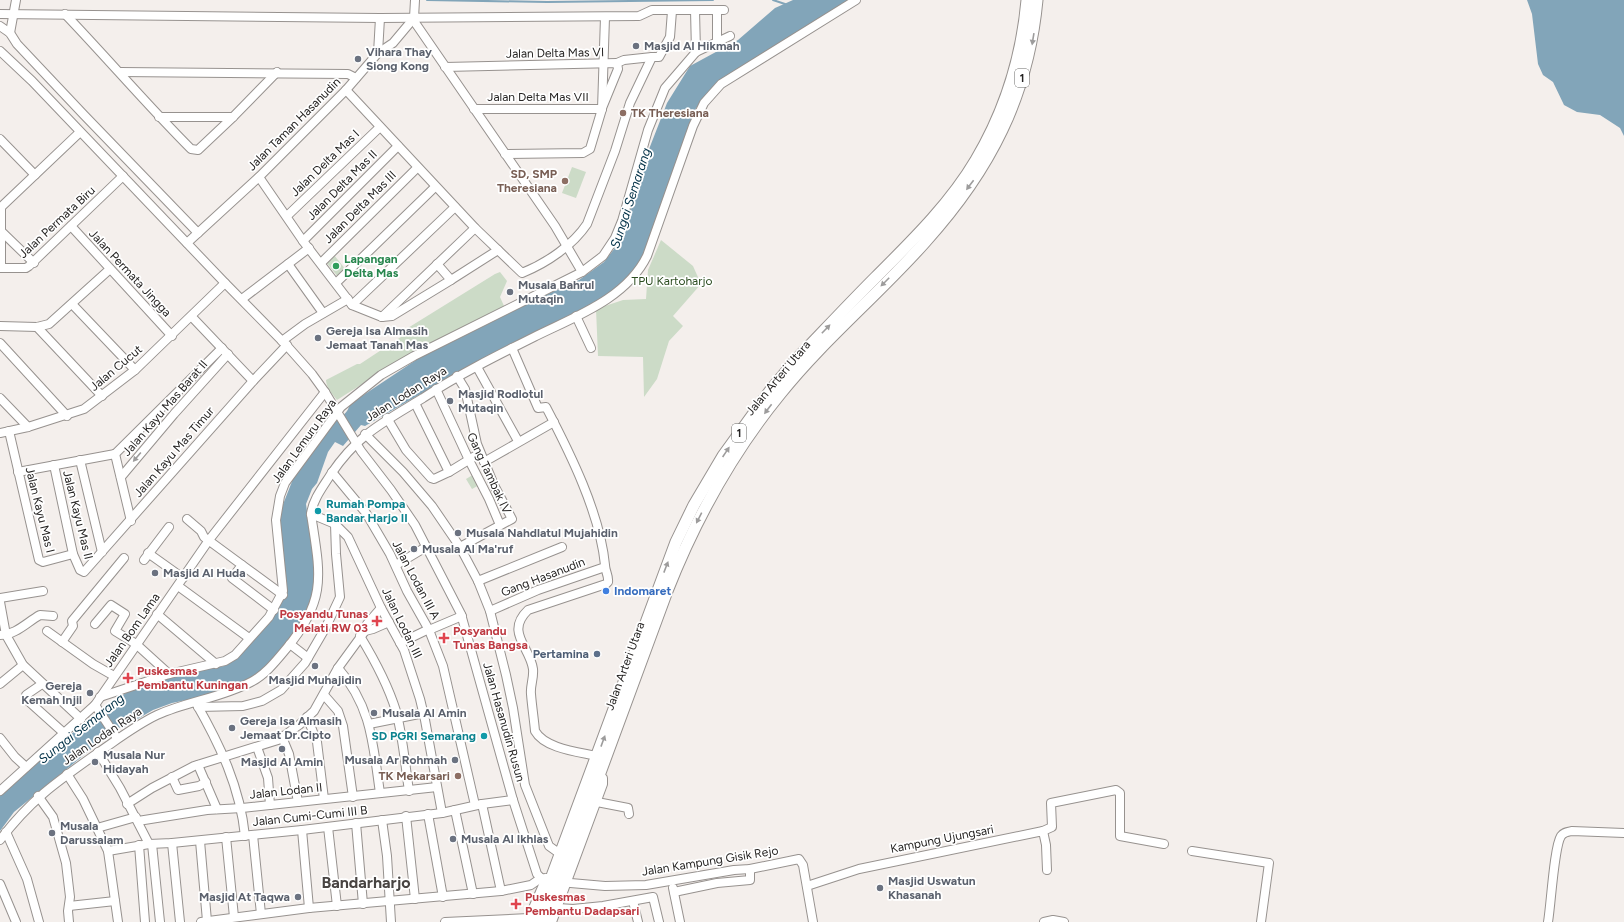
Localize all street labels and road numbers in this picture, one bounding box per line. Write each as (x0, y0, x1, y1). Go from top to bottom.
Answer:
street label: Jalan Delta Mas VI (506, 45, 604, 61)
road number: 1 (1015, 69, 1029, 87)
street label: Jalan Taman Hasanudin (245, 74, 344, 173)
street label: Jalan Delta Mas VII (487, 90, 589, 104)
street label: Jalan Delta Mas I (288, 127, 362, 199)
street label: Jalan Delta Mas II (304, 147, 380, 223)
street label: Jalan Delta Mas III (321, 168, 399, 246)
street label: Jalan Permata Biru (16, 183, 98, 261)
street label: Jalan Permata Jingga (86, 227, 174, 319)
street label: Jalan Arteri Utara (743, 338, 813, 418)
street label: Jalan Cucut (87, 342, 145, 394)
street label: Jalan Kayu Mas Barat II (120, 357, 210, 459)
street label: Jalan Lodan Raya (363, 364, 449, 424)
street label: Jalan Lemuru Raya (269, 396, 339, 486)
street label: Jalan Kayu Mas Timur (131, 404, 217, 500)
road number: 1 (732, 424, 746, 442)
street label: Gang Tambak IV (464, 430, 514, 516)
street label: Jalan Kayu Mas I (23, 466, 57, 554)
street label: Jalan Kayu Mas II (60, 469, 96, 561)
street label: Jalan Lodan III A (389, 538, 443, 622)
street label: Gang Hasanudin (499, 554, 587, 599)
street label: Jalan Lodan III (379, 585, 425, 661)
street label: Jalan Bom Lama (101, 590, 163, 670)
street label: Jalan Arteri Utara (603, 620, 647, 712)
street label: Jalan Hasanudin Rusun (480, 661, 528, 784)
street label: Jalan Lodan Raya (60, 704, 144, 768)
street label: Jalan Lodan II (249, 780, 323, 802)
street label: Jalan Cumi-Cumi III B (252, 803, 368, 829)
street label: Kampung Ujungsari (889, 822, 995, 856)
street label: Jalan Kampung Gisik Rejo (641, 843, 779, 879)

